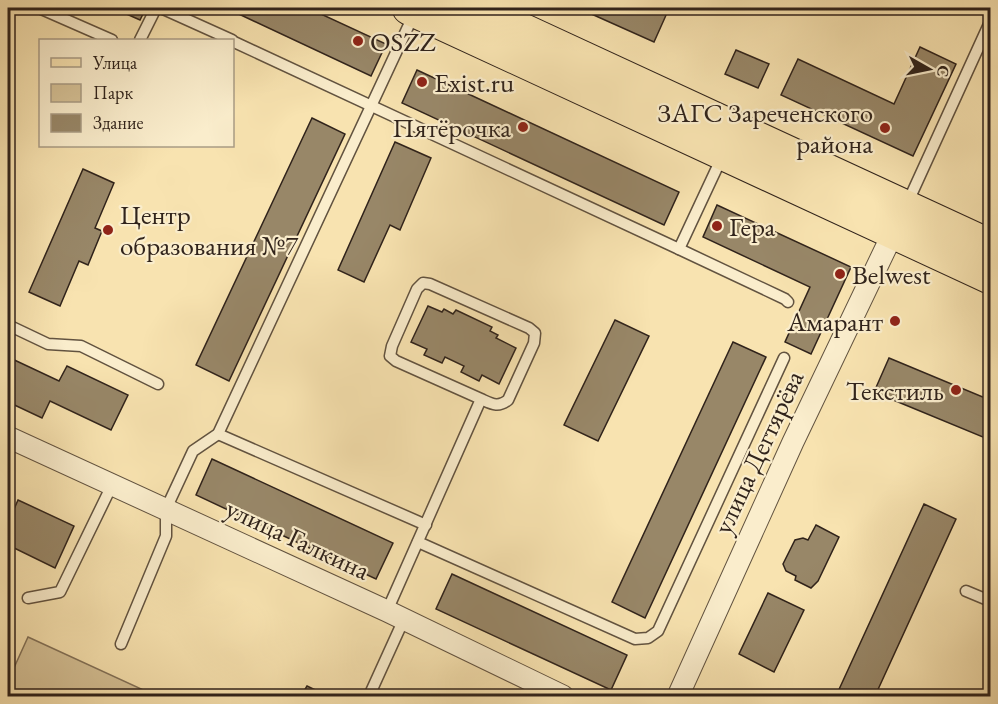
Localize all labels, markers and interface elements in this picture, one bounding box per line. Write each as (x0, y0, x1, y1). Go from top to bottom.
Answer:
place label: OSZZ (370, 24, 436, 59)
marker: OSZZ (351, 34, 365, 48)
legend (39, 39, 234, 147)
north arrow (899, 39, 959, 99)
text: Улица (92, 51, 138, 74)
text: С (932, 64, 955, 79)
place label: Exist.ru (434, 65, 514, 100)
marker: Exist.ru (415, 75, 429, 89)
text: Парк (93, 81, 133, 104)
place label: ЗАГС Зареченского района (658, 95, 873, 161)
place label: Пятёрочка (392, 110, 511, 145)
text: Здание (93, 111, 143, 134)
marker: Пятёрочка (516, 120, 530, 134)
marker: ЗАГС Зареченского района (878, 121, 892, 135)
place label: Центр образования №7 (120, 197, 299, 263)
place label: Гера (729, 209, 776, 244)
marker: Гера (710, 219, 724, 233)
marker: Центр образования №7 (101, 223, 115, 237)
place label: Belwest (852, 257, 931, 292)
marker: Belwest (833, 267, 847, 281)
place label: Амарант (786, 304, 883, 339)
marker: Амарант (888, 314, 902, 328)
street label: улица Дегтярёва (705, 364, 811, 540)
place label: Текстиль (846, 373, 944, 408)
marker: Текстиль (949, 383, 963, 397)
street label: улица Галкина (220, 490, 376, 588)

